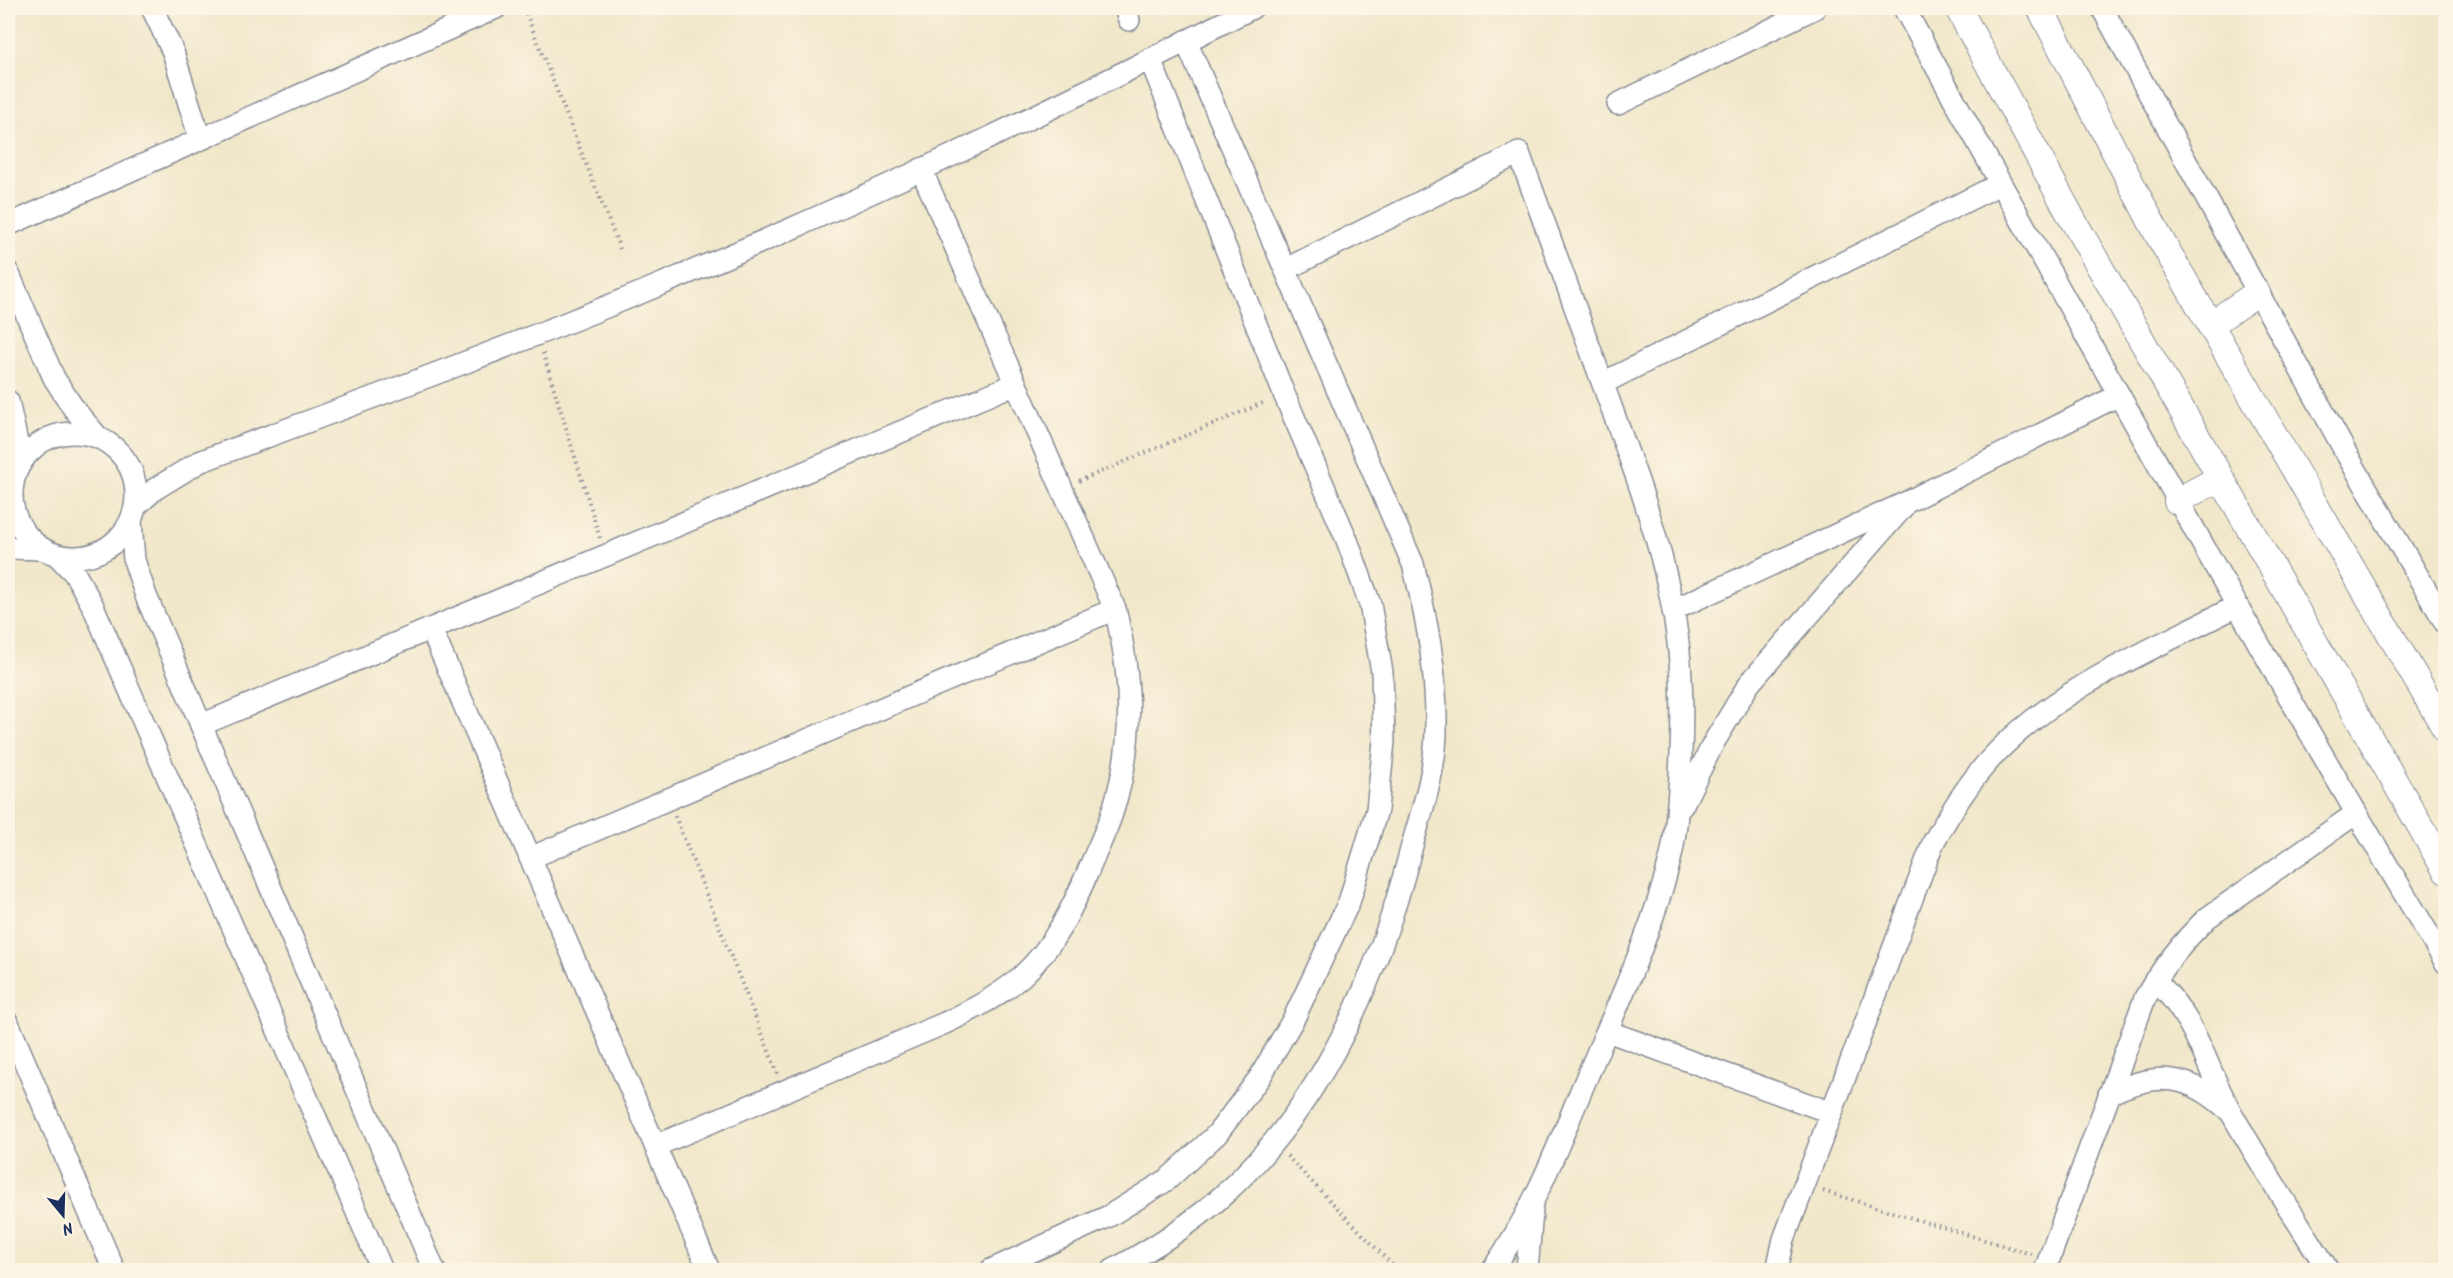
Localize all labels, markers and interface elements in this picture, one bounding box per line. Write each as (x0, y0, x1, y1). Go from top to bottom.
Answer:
north arrow (33, 1185, 93, 1245)
text: N (59, 1214, 76, 1241)

